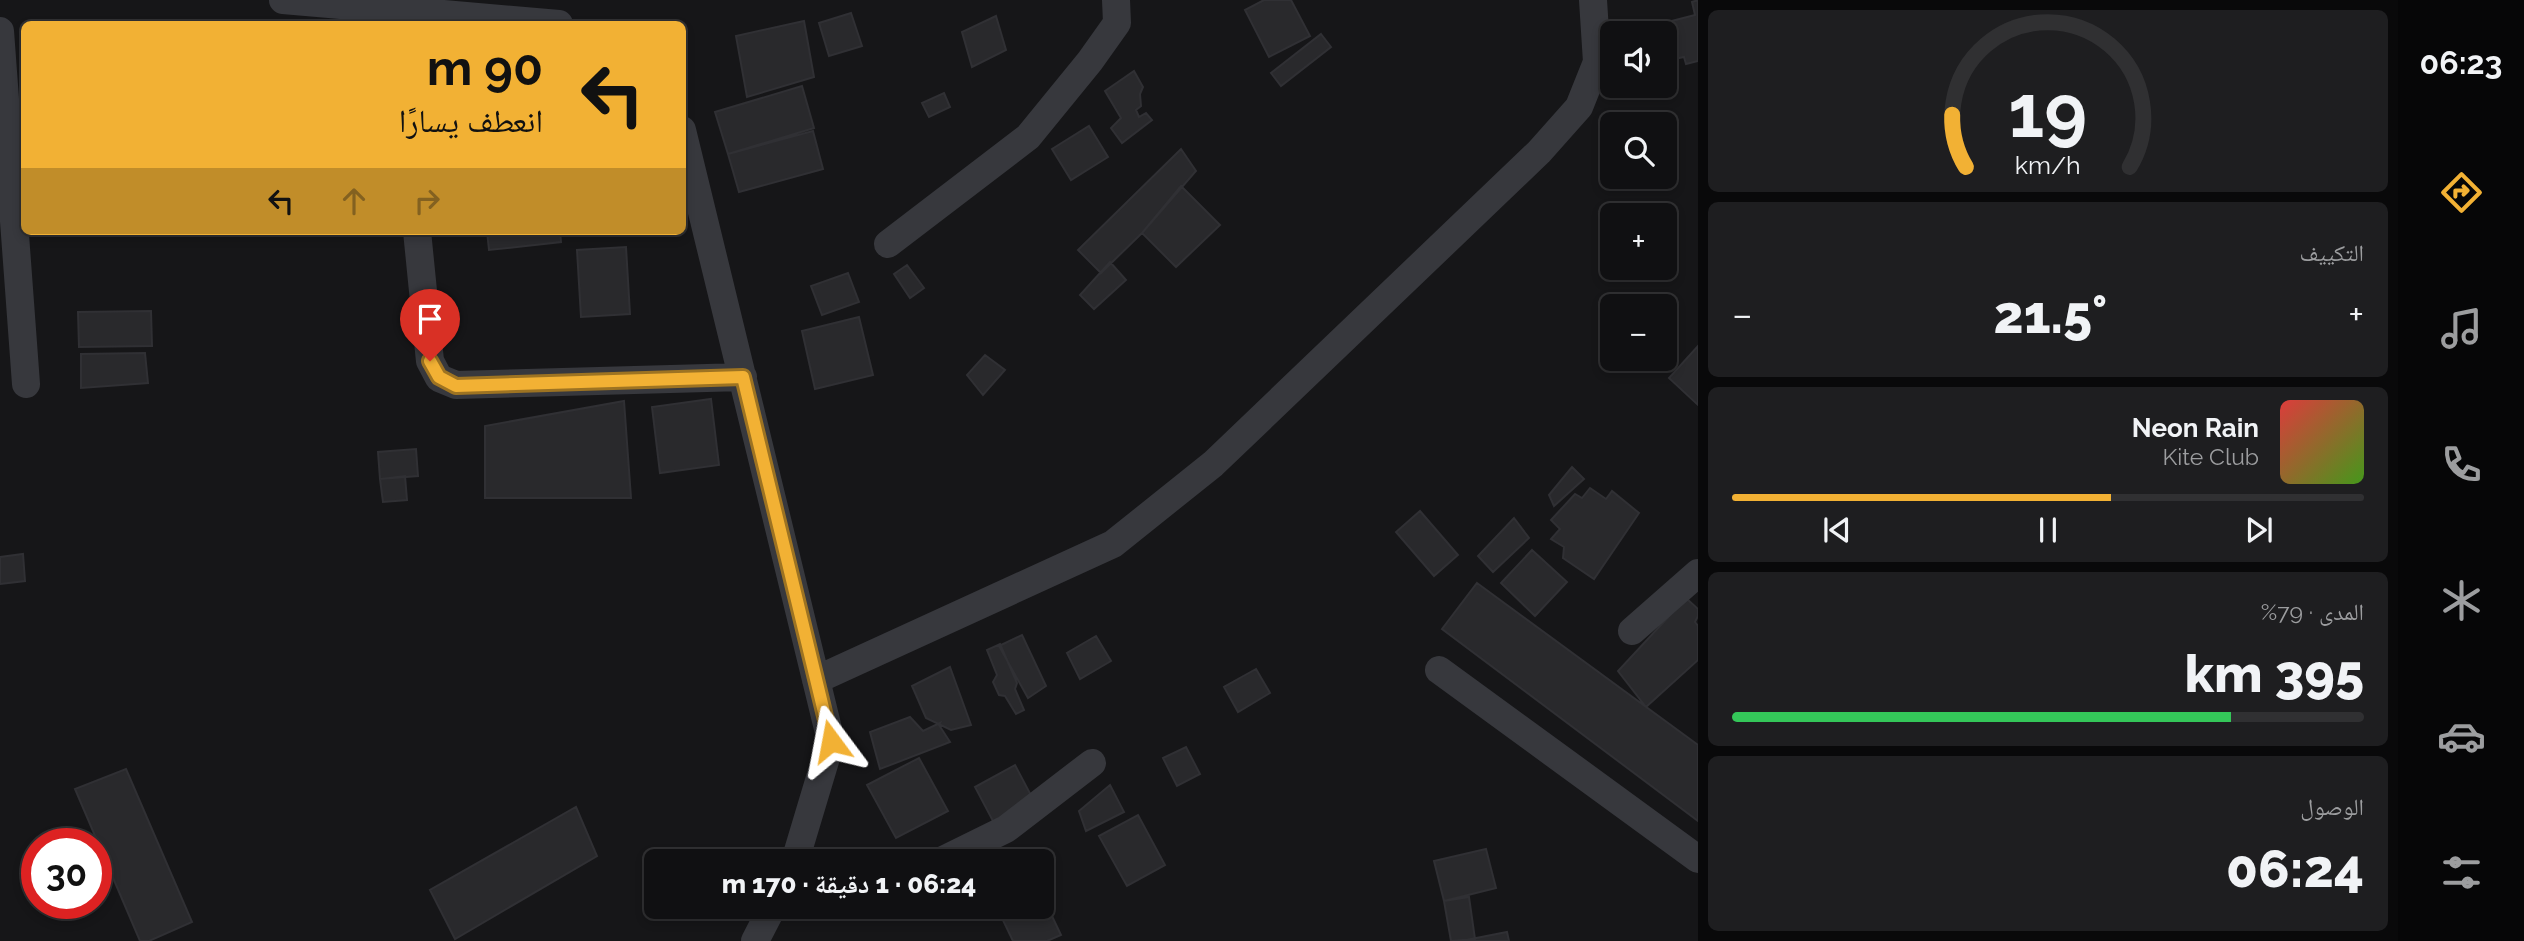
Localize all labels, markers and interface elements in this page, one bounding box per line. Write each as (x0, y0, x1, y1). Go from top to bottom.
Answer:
map controls (1600, 21, 1677, 371)
button: sound (1600, 21, 1677, 98)
text: 90 m (427, 39, 543, 96)
text: 06:23 (2420, 44, 2502, 81)
icon: left (567, 49, 658, 140)
text: 19 (2009, 69, 2087, 154)
text: انعطف يسارًا (399, 102, 543, 139)
button: search (1600, 112, 1677, 189)
text: km/h (2015, 150, 2081, 180)
icon: directions (2437, 168, 2486, 217)
icon: left (262, 182, 300, 220)
icon: ahead (335, 182, 373, 220)
icon: right (408, 182, 446, 220)
button: + (1600, 203, 1677, 280)
text: التكييف (2299, 239, 2364, 266)
text: 21.5° (1993, 284, 2107, 345)
pin (400, 289, 460, 361)
text: − (1732, 292, 1752, 337)
text: + (2348, 292, 2364, 337)
button: − (1600, 294, 1677, 371)
icon: arrive (411, 300, 449, 338)
icon: music (2437, 304, 2486, 353)
text: Neon Rain (2132, 413, 2259, 443)
icon: phone (2437, 440, 2486, 489)
text: Kite Club (2162, 443, 2259, 470)
icon: previous (1818, 511, 1856, 549)
icon: pause (2029, 511, 2067, 549)
icon: next (2240, 511, 2278, 549)
icon: climate (2437, 576, 2486, 625)
text: المدى · 79% (2261, 598, 2364, 625)
text: 395 km (2184, 643, 2364, 704)
position arrow (794, 704, 868, 778)
icon: car (2437, 712, 2486, 761)
text: الوصول (2300, 793, 2364, 820)
speed limit sign: 30 (21, 828, 112, 919)
text: 06:24 (2226, 838, 2364, 899)
icon: filters (2437, 848, 2486, 897)
text: 06:24 · 1 دقيقة · 170 m (722, 869, 976, 899)

